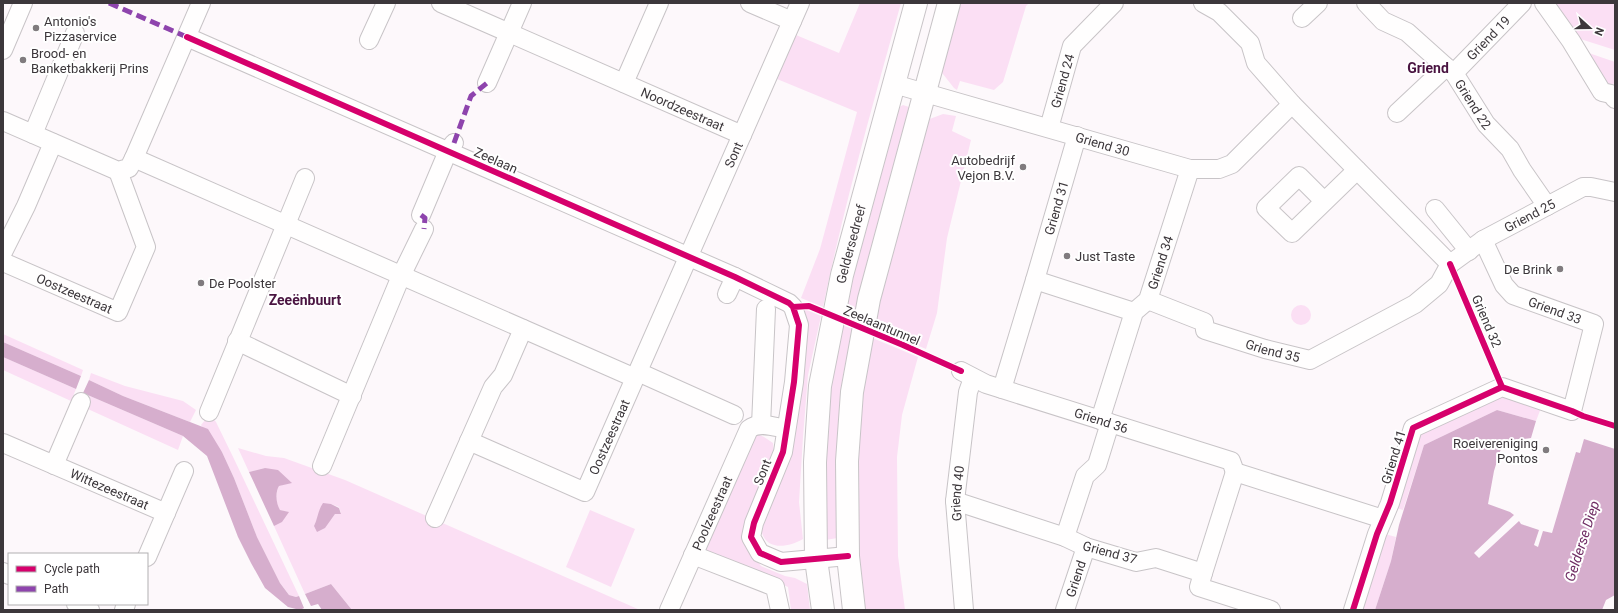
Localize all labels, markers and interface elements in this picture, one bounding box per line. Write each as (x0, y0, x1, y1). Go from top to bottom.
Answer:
north arrow (1570, 8, 1610, 48)
street label: Griend 19 (1464, 13, 1513, 63)
place label: Antonio's Pizzaservice (44, 14, 117, 44)
marker: Antonio's Pizzaservice (31, 23, 41, 33)
text: N (1591, 25, 1606, 38)
place label: Brood- en Banketbakkerij Prins (31, 46, 149, 76)
street label: Griend 24 (1048, 51, 1078, 110)
marker: Brood- en Banketbakkerij Prins (18, 55, 28, 65)
district label: Griend (1407, 60, 1449, 76)
street label: Griend 22 (1452, 77, 1494, 132)
street label: Noordzeestraat (639, 85, 727, 134)
street label: Griend 30 (1074, 129, 1131, 159)
street label: Sont (722, 140, 746, 170)
street label: Zeelaan (472, 144, 520, 177)
place label: Autobedrijf Vejon B.V. (951, 153, 1015, 183)
marker: Autobedrijf Vejon B.V. (1018, 162, 1028, 172)
street label: Griend 31 (1042, 179, 1072, 237)
street label: Griend 25 (1502, 196, 1558, 235)
street label: Geldersedreef (833, 202, 869, 285)
street label: Griend 34 (1145, 233, 1176, 292)
place label: Just Taste (1075, 249, 1135, 264)
marker: Just Taste (1062, 251, 1072, 261)
place label: De Brink (1504, 262, 1552, 277)
marker: De Brink (1555, 264, 1565, 274)
street label: Oostzeestraat (34, 271, 115, 317)
place label: De Poolster (209, 276, 277, 291)
marker: De Poolster (196, 278, 206, 288)
district label: Zeeënbuurt (269, 292, 342, 308)
street label: Griend 32 (1469, 293, 1504, 350)
street label: Griend 33 (1526, 294, 1584, 327)
street label: Zeelaantunnel (841, 303, 922, 348)
street label: Griend 35 (1243, 336, 1301, 365)
street label: Oostzeestraat (586, 397, 633, 477)
street label: Griend 36 (1072, 405, 1130, 436)
street label: Griend 41 (1378, 428, 1409, 486)
place label: Roeivereniging Pontos (1453, 436, 1538, 466)
marker: Roeivereniging Pontos (1541, 445, 1551, 455)
street label: Sont (751, 457, 774, 487)
street label: Griend 40 (948, 465, 967, 522)
street label: Wittezeestraat (68, 466, 151, 513)
street label: Poolzeestraat (689, 474, 735, 553)
water label: Gelderse Diep (1561, 499, 1603, 583)
street label: Griend 37 (1081, 538, 1139, 567)
legend (8, 553, 148, 605)
street label: Griend (1063, 559, 1089, 599)
text: Cycle path (44, 562, 100, 576)
text: Path (44, 582, 69, 596)

